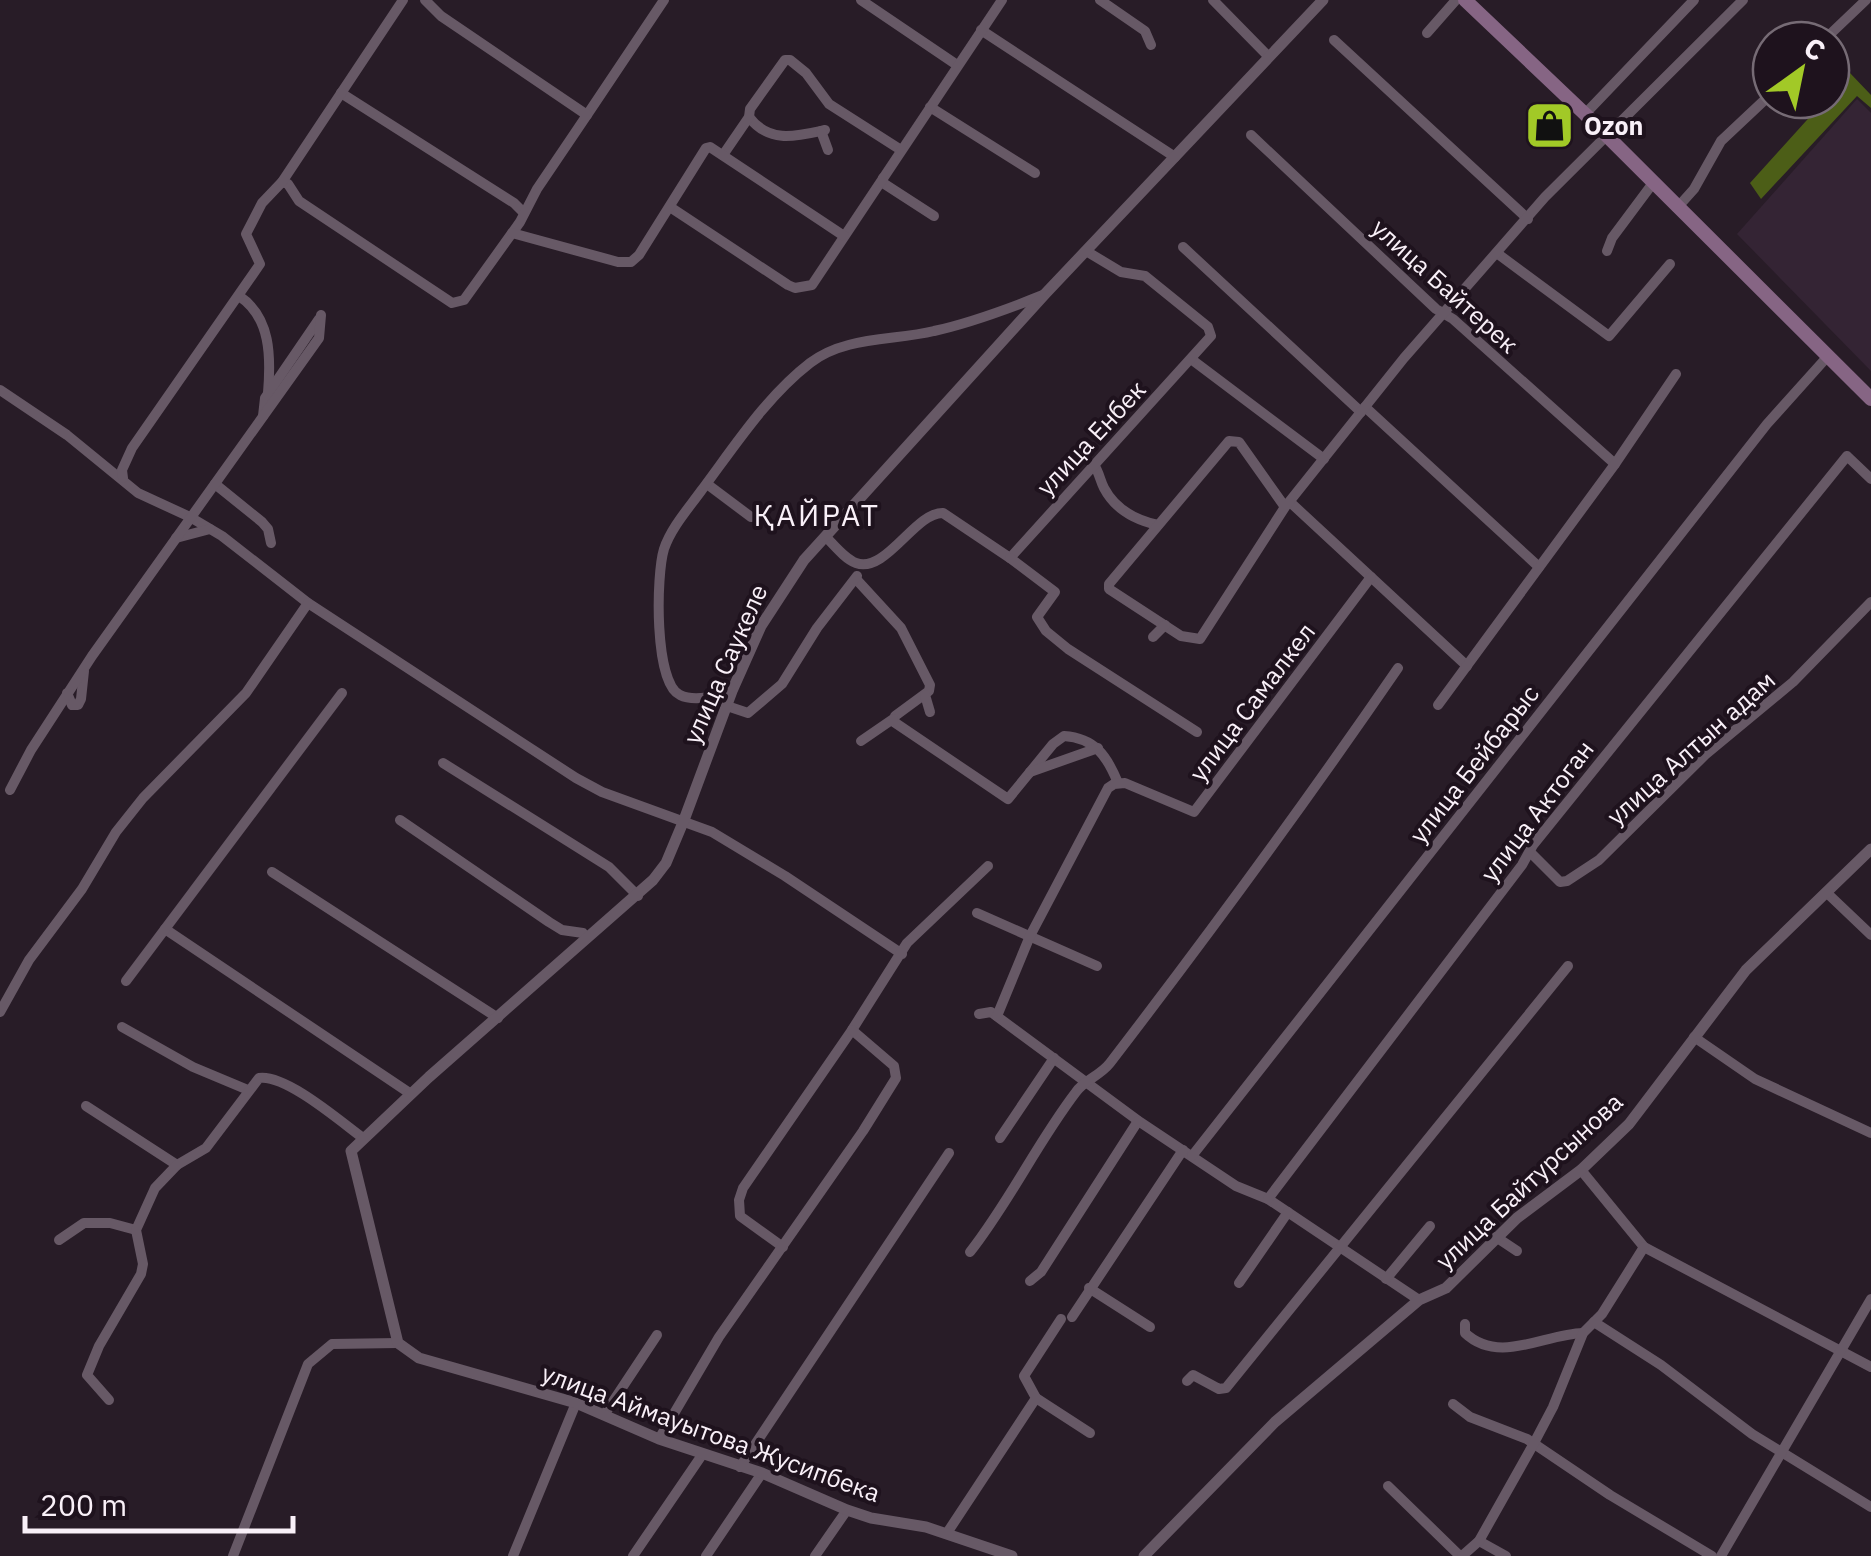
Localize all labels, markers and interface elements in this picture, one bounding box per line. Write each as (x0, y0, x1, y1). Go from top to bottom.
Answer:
north arrow (1751, 20, 1851, 120)
text: С (1797, 28, 1833, 69)
shop icon: Ozon (1523, 100, 1575, 152)
place label: Ozon (1584, 109, 1644, 142)
street label: улица Байтерек (1365, 211, 1526, 360)
street label: улица Енбек (1029, 373, 1152, 502)
district label: ҚАЙРАТ (754, 495, 880, 534)
street label: улица Саукеле (675, 579, 774, 749)
street label: улица Самалкел (1181, 616, 1322, 788)
street label: улица Алтын адам (1599, 663, 1782, 832)
street label: улица Бейбарыс (1401, 678, 1546, 850)
street label: улица Актоган (1473, 733, 1601, 888)
street label: улица Байтурсынова (1428, 1085, 1629, 1276)
street label: улица Аймауытова Жусипбека (537, 1356, 885, 1509)
scale bar (25, 1471, 292, 1533)
text: 200 m (40, 1485, 127, 1524)

